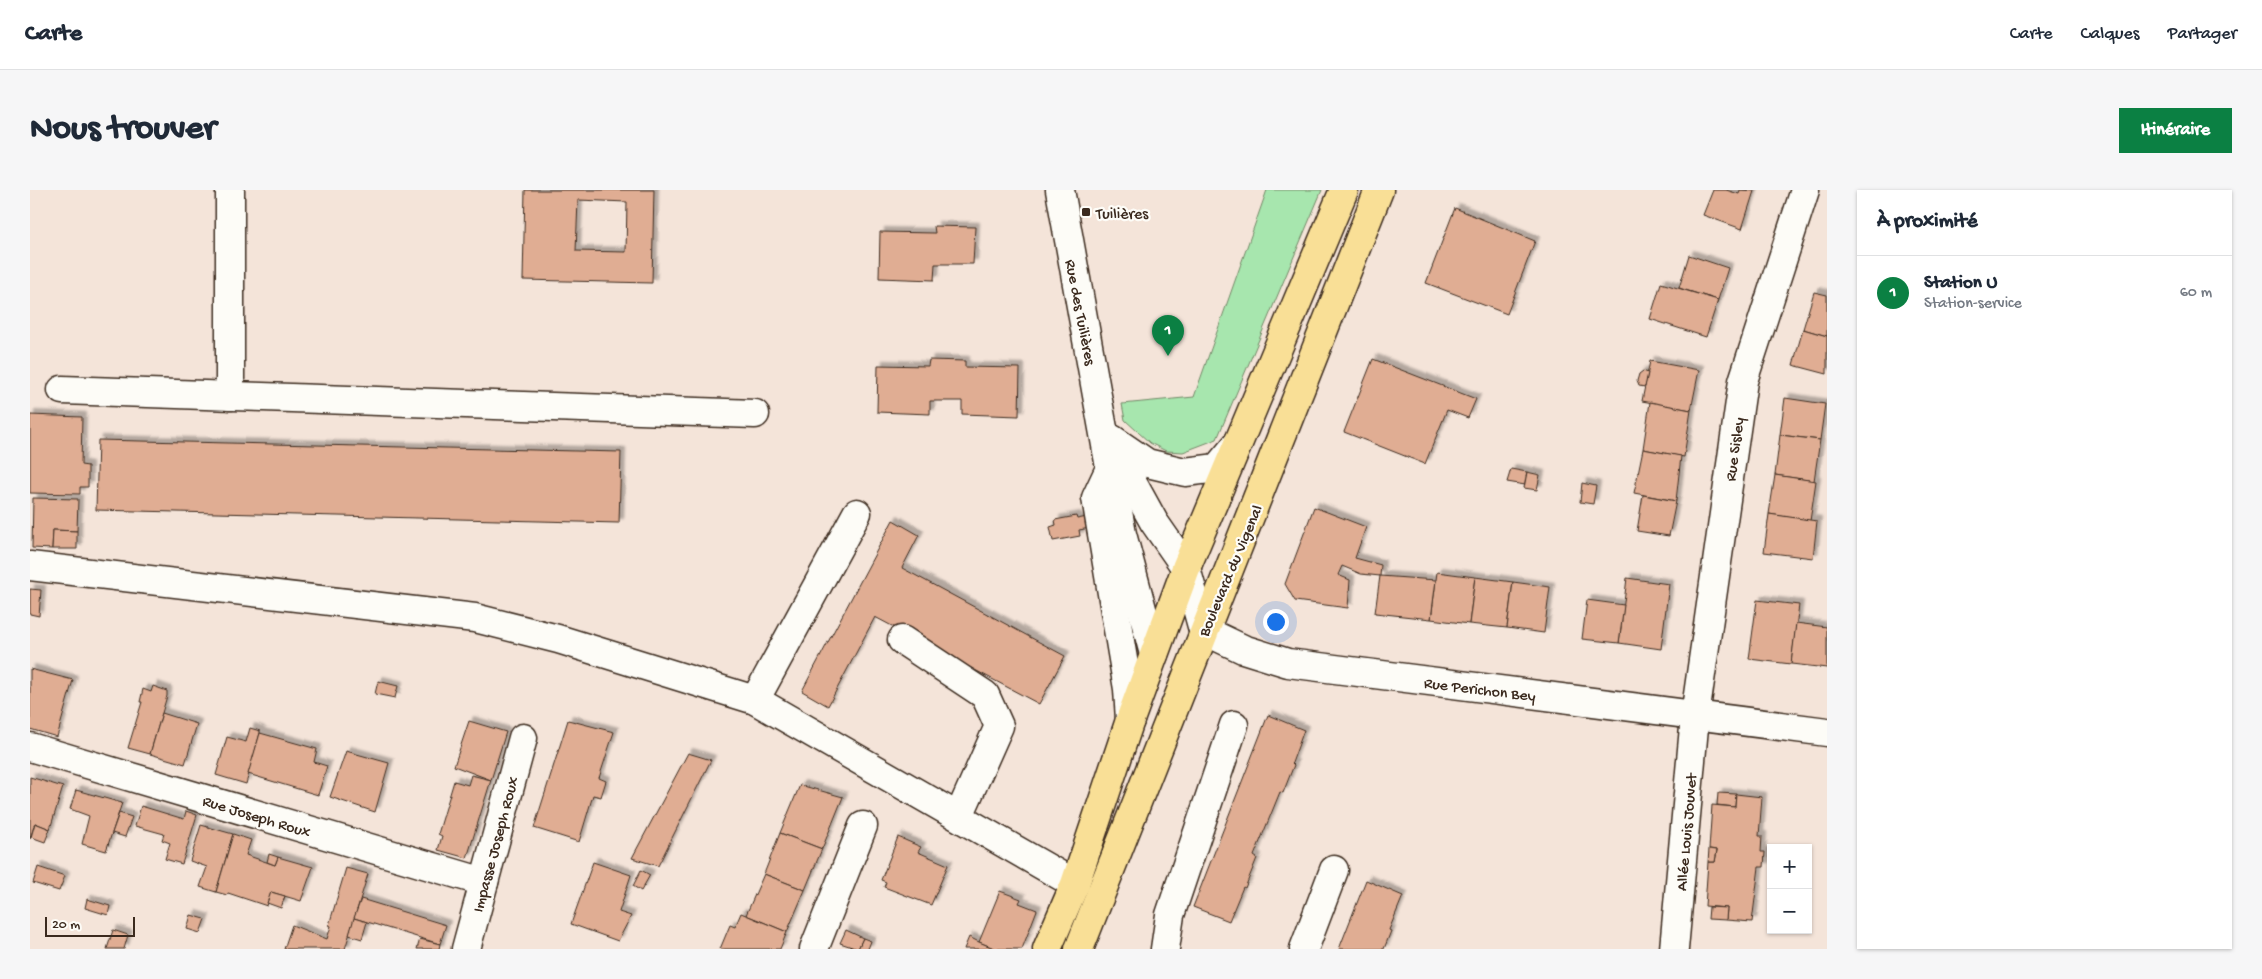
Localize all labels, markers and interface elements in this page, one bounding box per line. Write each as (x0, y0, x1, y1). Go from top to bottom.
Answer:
text: Carte (25, 20, 82, 49)
text: Carte (2010, 24, 2053, 45)
text: Calques (2081, 24, 2139, 45)
text: Partager (2167, 24, 2237, 45)
button: Itinéraire (2119, 108, 2232, 153)
text: Nous trouver (30, 110, 216, 151)
marker: Tuilières (1080, 206, 1092, 218)
place label: Tuilières (1095, 206, 1149, 225)
text: À proximité (1877, 210, 1978, 235)
street label: Rue des Tuilières (1059, 258, 1098, 368)
text: Station U (1924, 272, 1997, 295)
text: 1 (1890, 284, 1896, 303)
text: 60 m (2180, 284, 2212, 303)
text: Station-service (1924, 295, 2022, 314)
pin: 1 (1152, 315, 1184, 356)
street label: Rue Sisley (1723, 416, 1750, 483)
street label: Boulevard du Vigenal (1196, 503, 1269, 641)
your location (1263, 609, 1289, 635)
street label: Rue Perichon Bey (1423, 675, 1537, 708)
street label: Allée Louis Jouvet (1674, 771, 1703, 892)
street label: Impasse Joseph Roux (470, 774, 525, 915)
street label: Rue Joseph Roux (200, 793, 313, 844)
map controls (1767, 844, 1812, 934)
button: + (1767, 844, 1812, 889)
button: − (1767, 889, 1812, 934)
scale bar (45, 914, 135, 937)
text: 20 m (52, 917, 80, 934)

